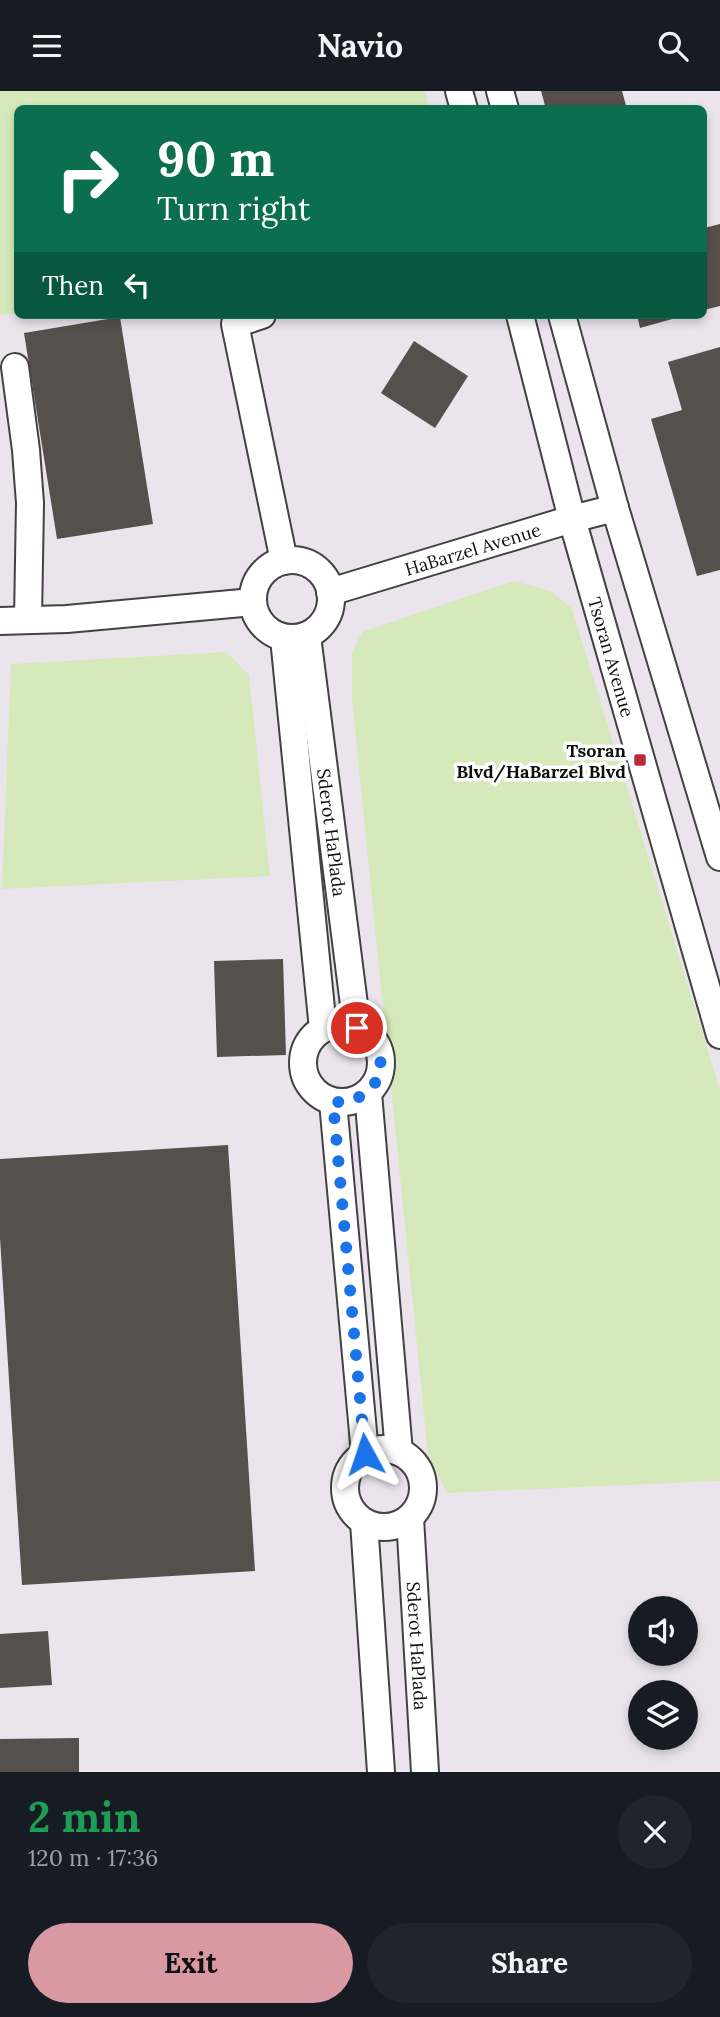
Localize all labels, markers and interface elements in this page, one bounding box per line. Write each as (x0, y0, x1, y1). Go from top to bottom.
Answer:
text: Navio (317, 25, 403, 66)
icon: menu (28, 27, 66, 65)
icon: search (654, 27, 692, 65)
text: 90 m (157, 127, 274, 189)
icon: right (42, 133, 133, 224)
text: Turn right (157, 188, 310, 229)
icon: left (118, 266, 156, 304)
text: Then (42, 269, 104, 302)
street label: HaBarzel Avenue (402, 518, 544, 580)
street label: Tsoran Avenue (583, 594, 640, 720)
place label: Tsoran Blvd/HaBarzel Blvd (456, 739, 627, 783)
marker: Tsoran Blvd/HaBarzel Blvd (632, 752, 648, 768)
street label: Sderot HaPlada (312, 767, 352, 898)
pin (327, 998, 387, 1058)
icon: arrive (338, 1009, 376, 1047)
position arrow (328, 1417, 402, 1491)
street label: Sderot HaPlada (402, 1581, 433, 1711)
map controls (628, 1596, 698, 1750)
button: sound (628, 1596, 698, 1666)
button: layers (628, 1680, 698, 1750)
text: 2 min (28, 1790, 141, 1844)
button: close (618, 1795, 692, 1869)
text: 120 m · 17:36 (28, 1843, 158, 1872)
button: Exit (28, 1923, 353, 2003)
button: Share (367, 1923, 692, 2003)

